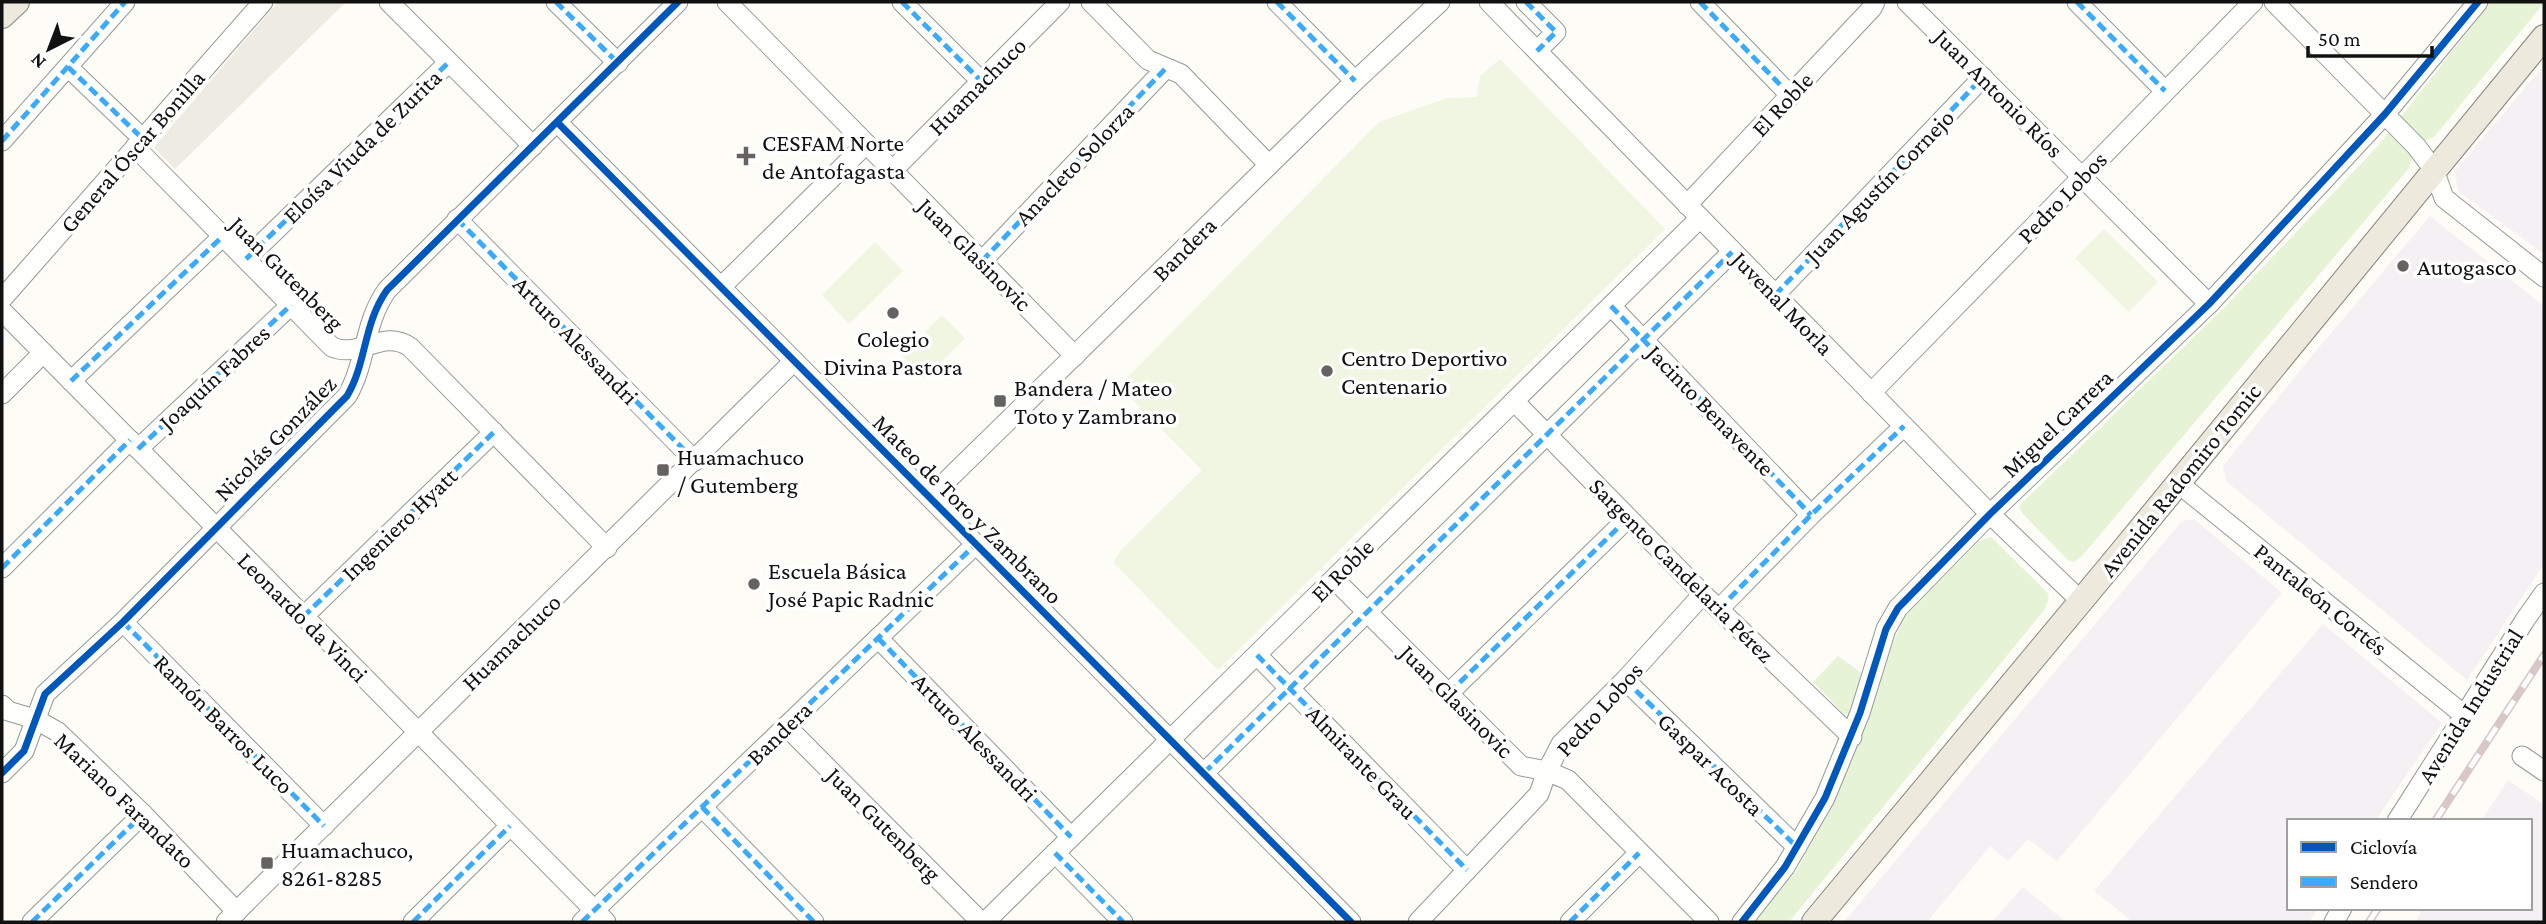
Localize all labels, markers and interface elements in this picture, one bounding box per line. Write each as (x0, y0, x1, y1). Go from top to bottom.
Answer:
north arrow (14, 14, 84, 84)
scale bar (2308, 14, 2432, 58)
street label: Juan Antonio Ríos (1928, 22, 2069, 163)
text: 50 m (2318, 27, 2361, 51)
street label: Huamachuco (922, 31, 1032, 141)
text: N (26, 49, 50, 73)
street label: General Óscar Bonilla (54, 64, 210, 238)
street label: Eloísa Viuda de Zurita (277, 64, 447, 228)
street label: El Roble (1746, 66, 1818, 142)
street label: Anacleto Solorza (1009, 97, 1139, 231)
street label: Juan Agustín Cornejo (1797, 104, 1959, 270)
place label: CESFAM Norte de Antofagasta (762, 129, 905, 184)
marker: CESFAM Norte de Antofagasta (736, 146, 756, 166)
street label: Pedro Lobos (2012, 146, 2112, 248)
street label: Juan Glasinovic (911, 190, 1037, 316)
street label: Juan Gutenberg (223, 209, 350, 336)
street label: Bandera (1146, 211, 1222, 287)
street label: Juvenal Morla (1725, 244, 1839, 360)
place label: Autogasco (2417, 253, 2517, 280)
marker: Autogasco (2395, 258, 2411, 274)
street label: Arturo Alessandri (508, 270, 644, 410)
marker: Colegio Divina Pastora (885, 305, 901, 321)
street label: Joaquín Fabres (152, 319, 275, 436)
place label: Colegio Divina Pastora (823, 325, 963, 380)
street label: Jacinto Benavente (1640, 337, 1780, 481)
place label: Centro Deportivo Centenario (1341, 344, 1507, 399)
marker: Centro Deportivo Centenario (1319, 363, 1335, 379)
street label: Miguel Carrera (1996, 364, 2118, 482)
street label: Nicolás González (209, 370, 341, 506)
place label: Bandera / Mateo Toto y Zambrano (1014, 374, 1177, 429)
street label: Avenida Radomiro Tomic (2094, 378, 2266, 582)
marker: Bandera / Mateo Toto y Zambrano (992, 393, 1008, 409)
street label: Mateo de Toro y Zambrano (868, 409, 1068, 609)
place label: Huamachuco / Gutemberg (677, 443, 804, 498)
street label: Ingeniero Hyatt (336, 461, 463, 586)
marker: Huamachuco / Gutemberg (655, 462, 671, 478)
street label: Sargento Candelaria Pérez (1584, 472, 1780, 668)
street label: El Roble (1305, 533, 1379, 607)
street label: Pantaleón Cortés (2249, 537, 2393, 661)
street label: Leonardo da Vinci (232, 546, 374, 688)
place label: Escuela Básica José Papic Radnic (766, 557, 934, 612)
marker: Escuela Básica José Papic Radnic (746, 576, 762, 592)
street label: Huamachuco (456, 588, 566, 696)
street label: Avenida Industrial (2412, 624, 2528, 788)
street label: Juan Glasinovic (1393, 637, 1519, 763)
street label: Ramón Barros Luco (149, 649, 299, 799)
street label: Pedro Lobos (1550, 657, 1648, 761)
street label: Arturo Alessandri (907, 667, 1043, 807)
street label: Bandera (741, 696, 817, 770)
street label: Almirante Grau (1301, 700, 1423, 825)
street label: Gaspar Acosta (1653, 707, 1769, 821)
street label: Mariano Farandato (49, 726, 201, 874)
street label: Juan Gutenberg (820, 760, 947, 887)
legend (2287, 819, 2532, 910)
text: Ciclovía (2350, 835, 2418, 859)
place label: Huamachuco, 8261-8285 (281, 836, 413, 891)
marker: Huamachuco, 8261-8285 (259, 855, 275, 871)
text: Sendero (2350, 870, 2418, 894)

